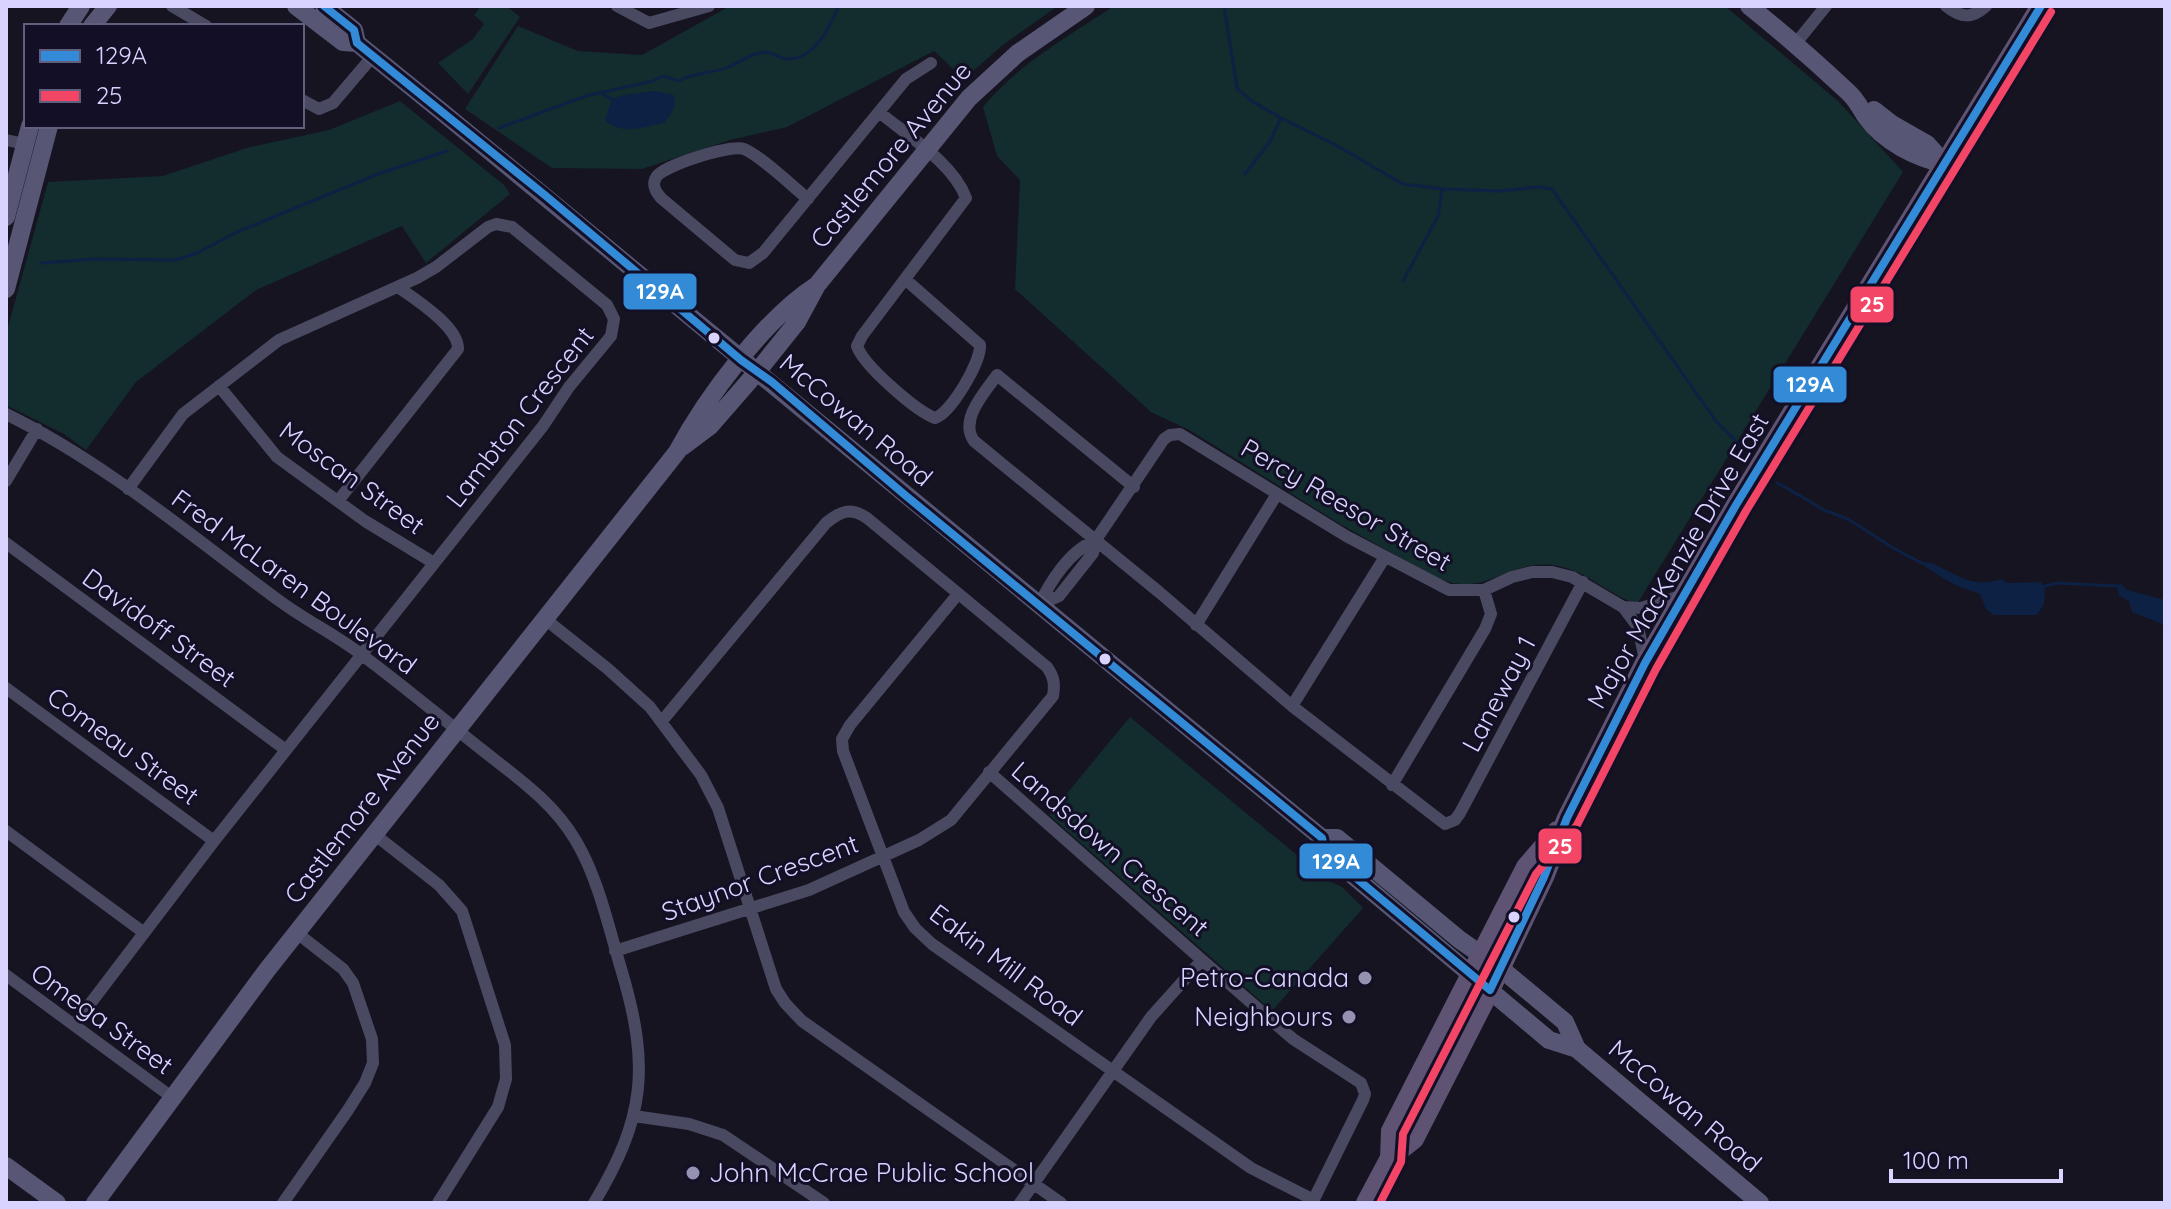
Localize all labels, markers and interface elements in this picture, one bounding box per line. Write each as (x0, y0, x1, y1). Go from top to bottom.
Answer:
legend (24, 24, 304, 128)
text: 129A (96, 40, 147, 70)
street label: Castlemore Avenue (803, 55, 978, 255)
text: 25 (96, 80, 122, 110)
line badge: 129A (622, 272, 698, 311)
text: 129A (636, 277, 684, 305)
line badge: 25 (1849, 285, 1895, 324)
text: 25 (1859, 290, 1885, 318)
street label: Lambton Crescent (439, 320, 601, 514)
unlabelled marker (706, 330, 722, 346)
street label: McCowan Road (773, 346, 940, 493)
line badge: 129A (1772, 365, 1848, 404)
text: 129A (1786, 370, 1834, 398)
street label: Major MacKenzie Drive East (1579, 407, 1776, 714)
street label: Moscan Street (273, 414, 431, 541)
street label: Percy Reesor Street (1235, 431, 1457, 578)
street label: Fred McLaren Boulevard (165, 482, 423, 682)
street label: Davidoff Street (76, 561, 243, 694)
street label: Laneway 1 (1454, 630, 1543, 757)
unlabelled marker (1097, 651, 1113, 667)
street label: Comeau Street (41, 679, 206, 812)
street label: Castlemore Avenue (277, 705, 447, 910)
street label: Landsdown Crescent (1005, 754, 1216, 943)
street label: Staynor Crescent (657, 827, 863, 928)
line badge: 25 (1537, 827, 1583, 865)
text: 25 (1547, 832, 1573, 860)
line badge: 129A (1298, 842, 1374, 880)
text: 129A (1312, 847, 1360, 875)
street label: Eakin Mill Road (923, 896, 1089, 1033)
unlabelled marker (1506, 909, 1522, 925)
street label: Omega Street (25, 956, 180, 1081)
place label: Petro-Canada (1180, 961, 1349, 994)
marker: Petro-Canada (1356, 969, 1374, 987)
place label: Neighbours (1194, 1000, 1333, 1033)
marker: Neighbours (1340, 1008, 1358, 1026)
street label: McCowan Road (1602, 1032, 1769, 1179)
scale bar (1891, 1133, 2061, 1183)
text: 100 m (1903, 1145, 1969, 1175)
place label: John McCrae Public School (709, 1156, 1034, 1189)
marker: John McCrae Public School (684, 1164, 702, 1182)

